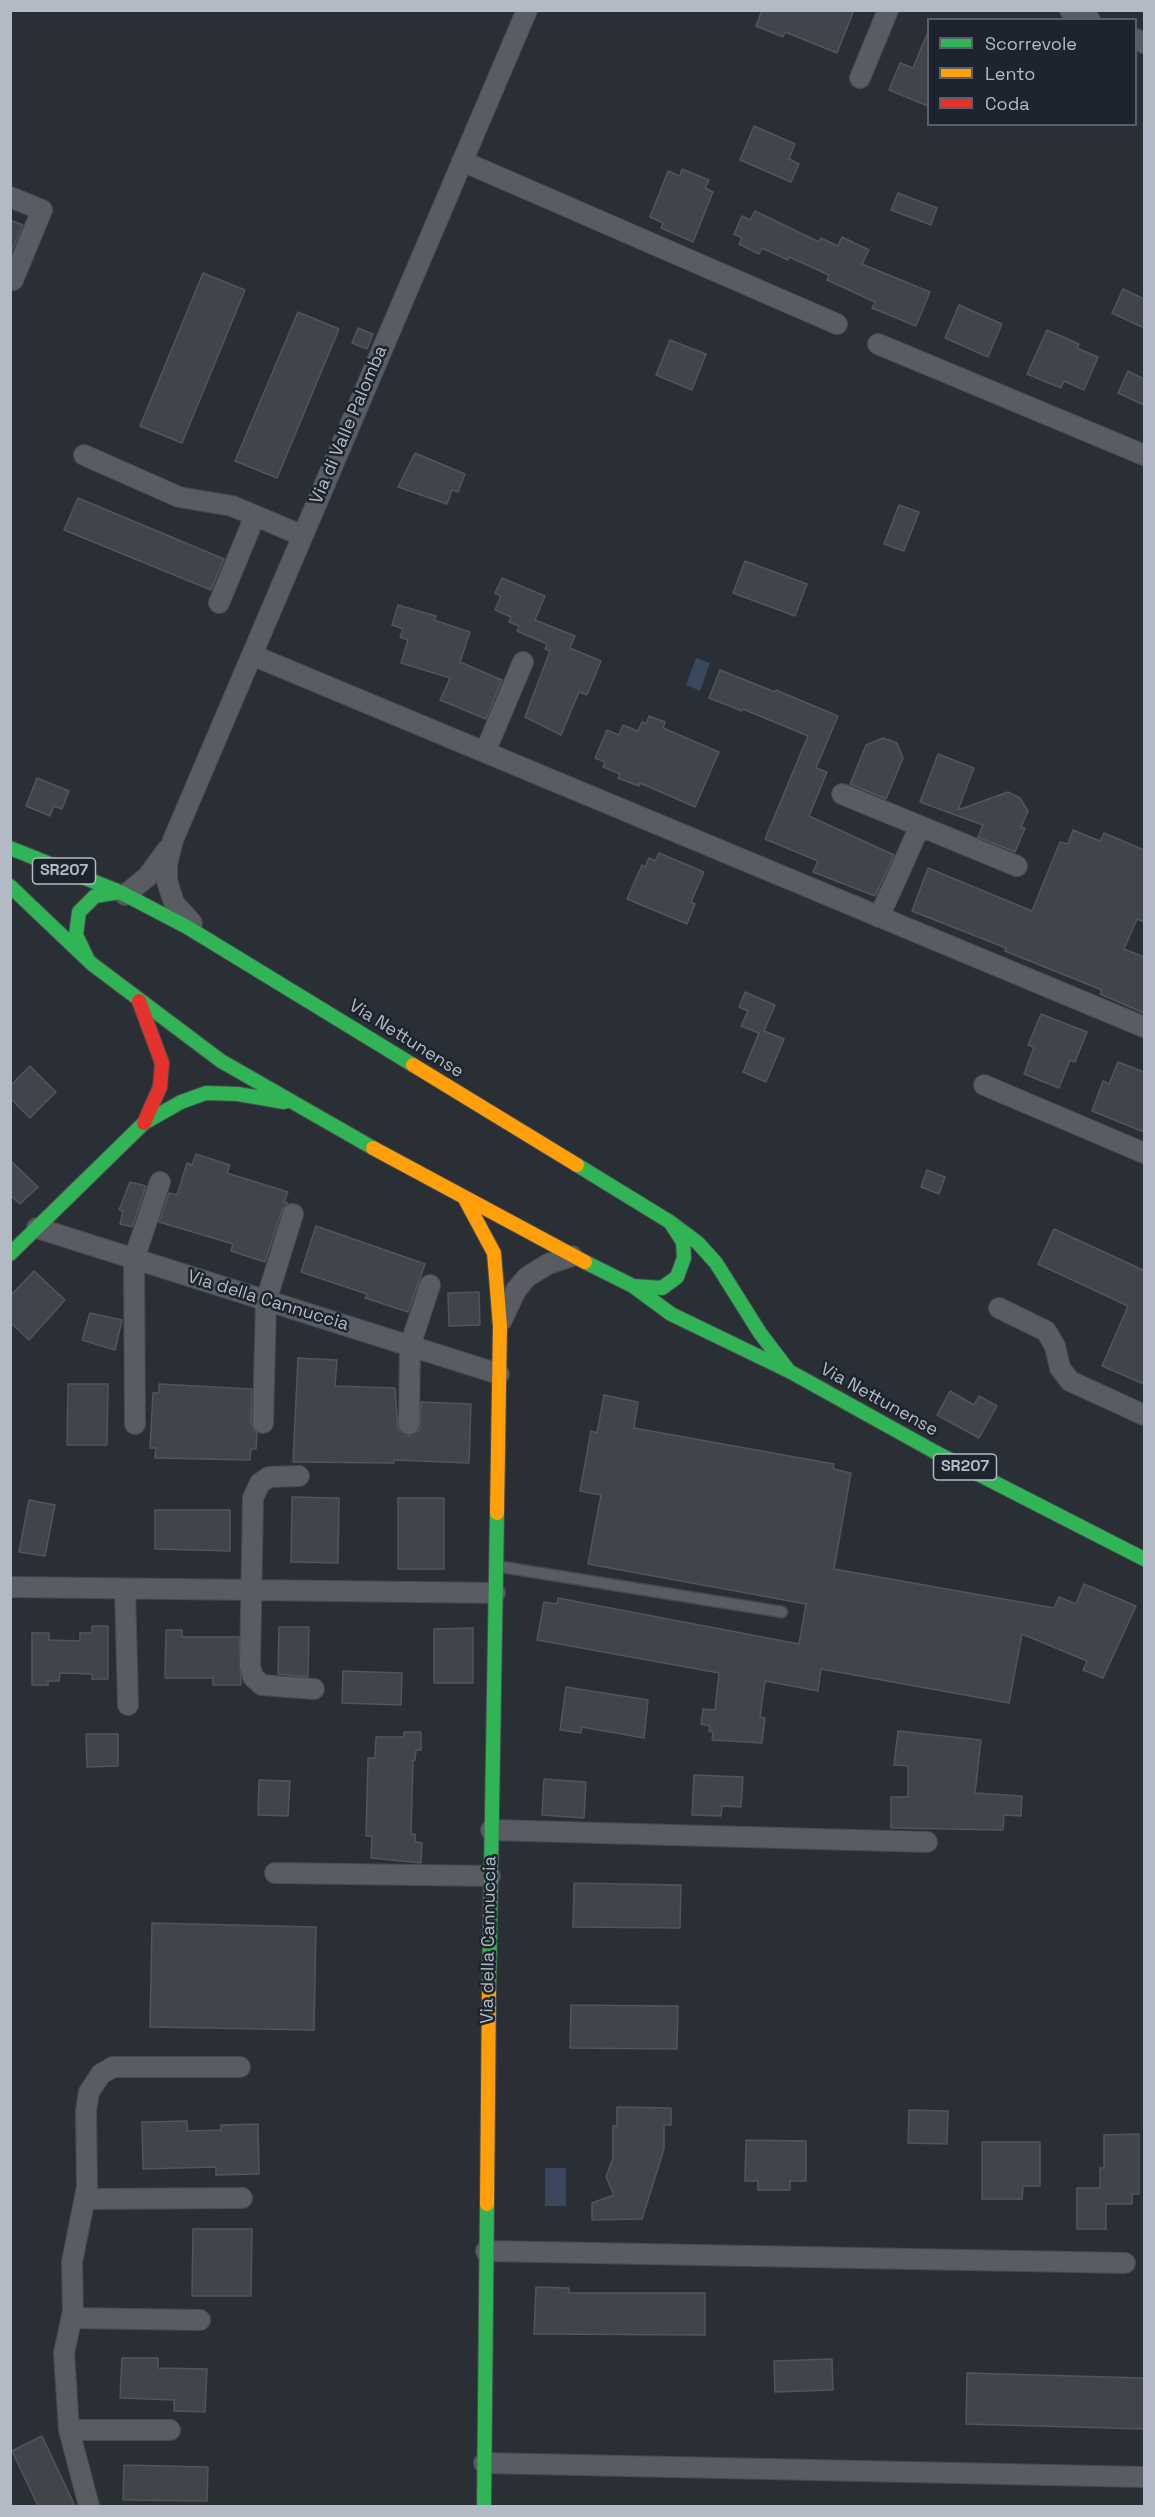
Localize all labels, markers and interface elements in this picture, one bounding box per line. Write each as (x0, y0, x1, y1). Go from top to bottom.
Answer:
legend (927, 18, 1137, 126)
text: Scorrevole (985, 32, 1077, 55)
text: Lento (985, 62, 1035, 85)
text: Coda (985, 92, 1030, 115)
street label: Via di Valle Palomba (306, 343, 392, 507)
road number: SR207 (32, 858, 96, 884)
street label: Via Nettunense (345, 995, 467, 1083)
street label: Via della Cannuccia (185, 1266, 351, 1336)
street label: Via Nettunense (816, 1359, 942, 1441)
road number: SR207 (934, 1454, 996, 1480)
street label: Via della Cannuccia (477, 1856, 501, 2024)

